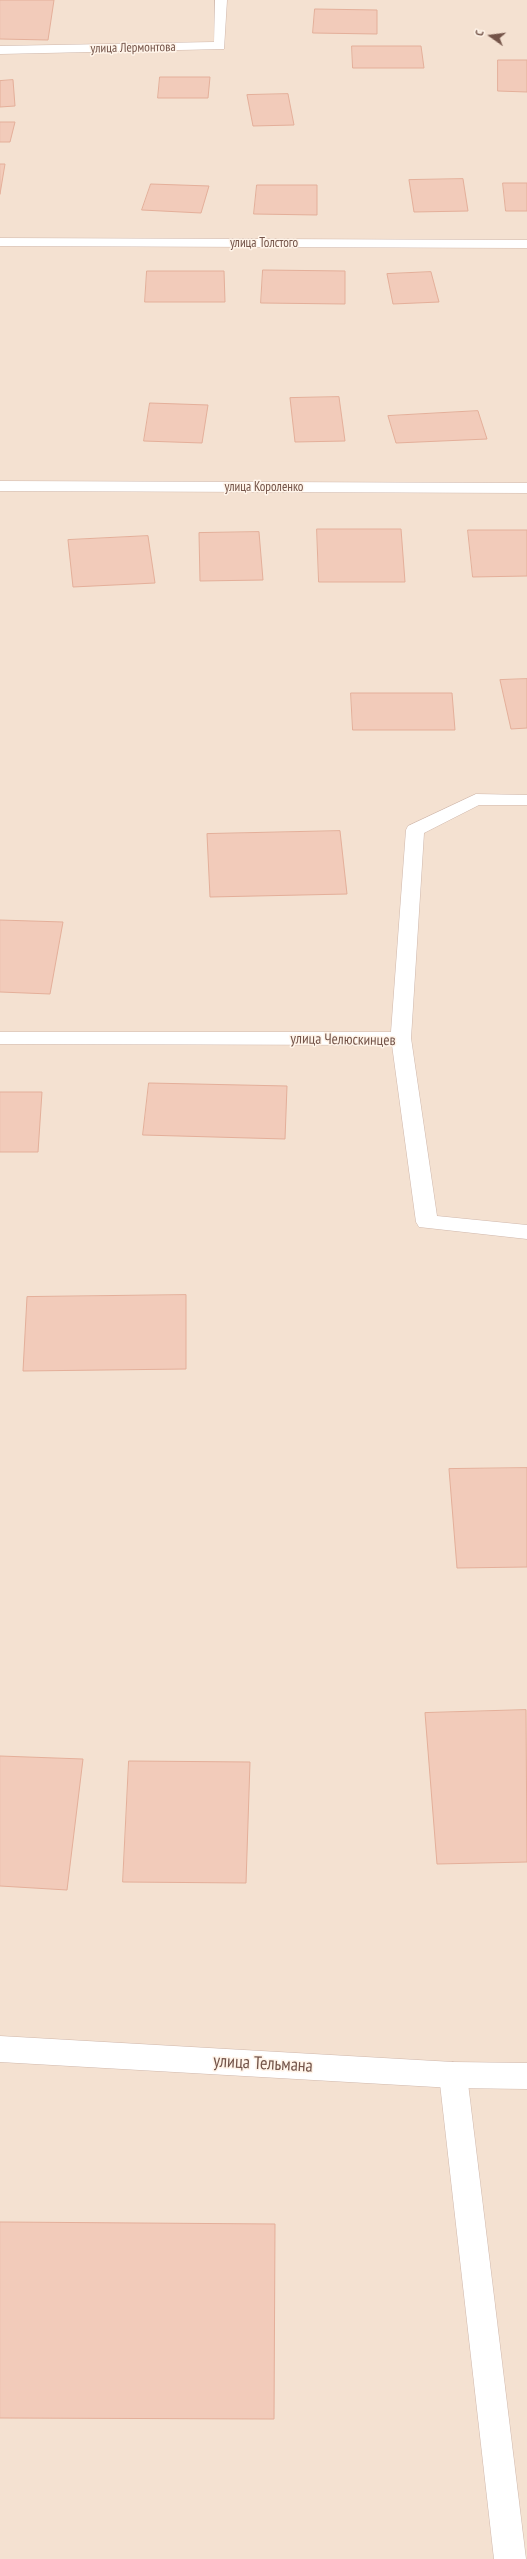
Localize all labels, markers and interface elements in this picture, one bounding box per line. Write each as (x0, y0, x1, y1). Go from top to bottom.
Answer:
north arrow (471, 16, 511, 56)
text: С (472, 29, 487, 37)
street label: улица Лермонтова (90, 39, 176, 57)
street label: улица Толстого (230, 235, 298, 251)
street label: улица Короленко (225, 479, 303, 495)
street label: улица Челюскинцев (290, 1030, 396, 1050)
street label: улица Тельмана (213, 2051, 313, 2077)

